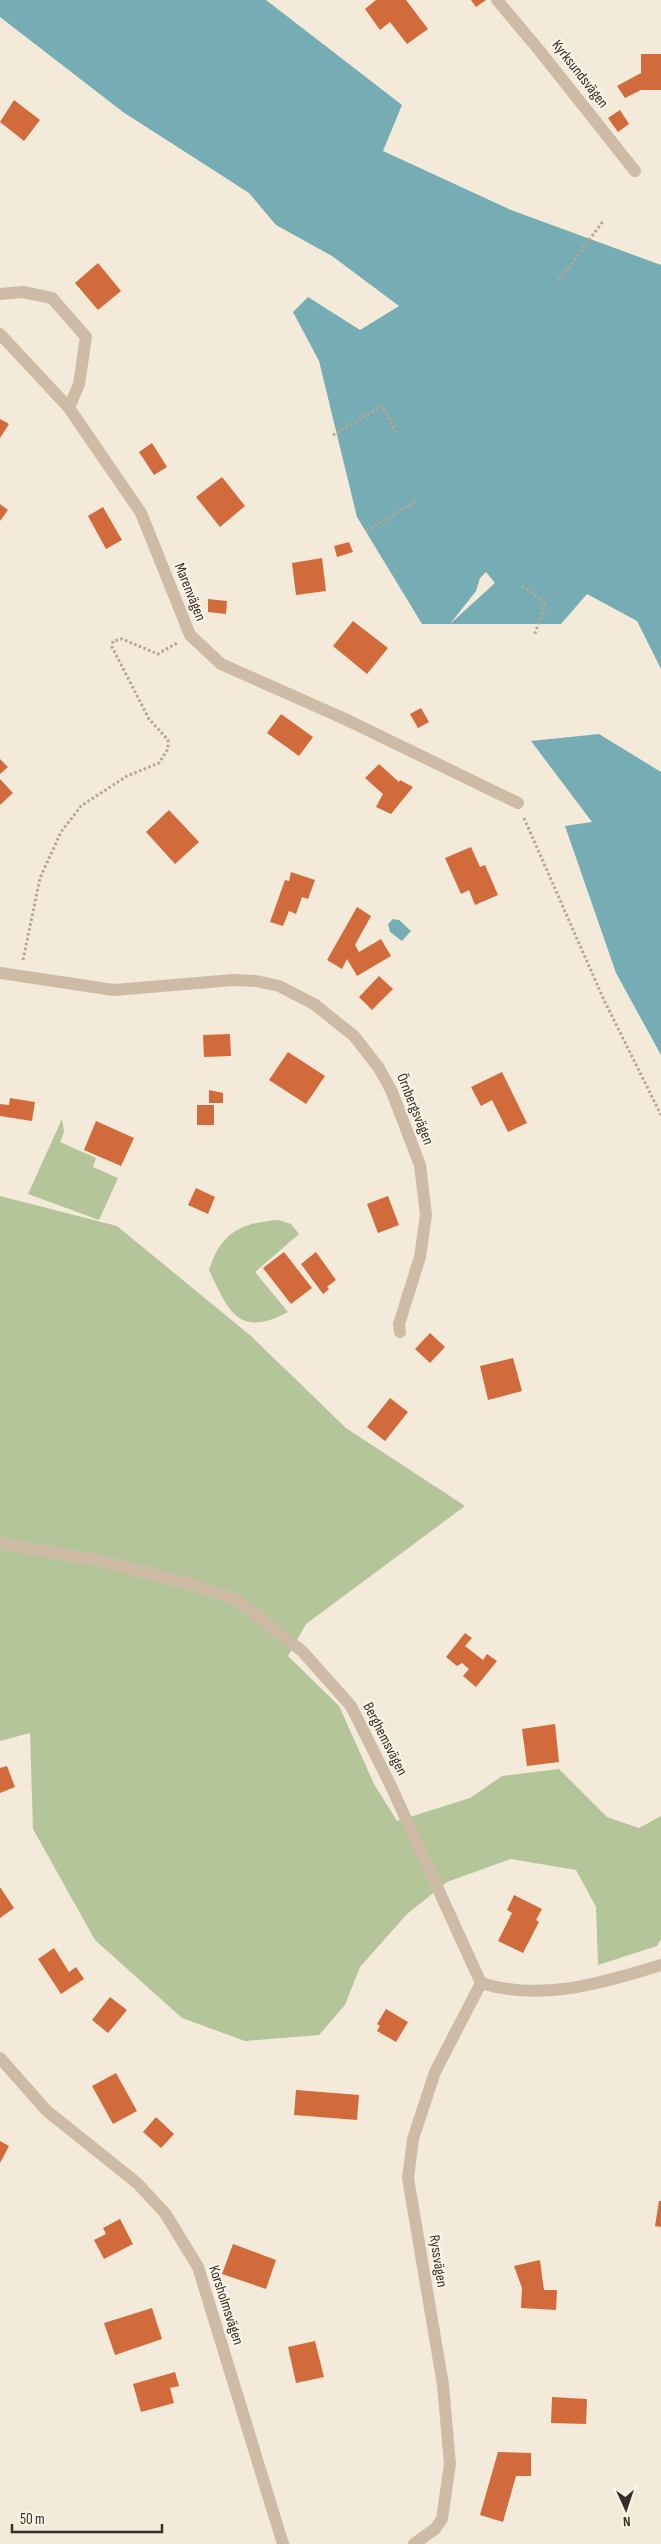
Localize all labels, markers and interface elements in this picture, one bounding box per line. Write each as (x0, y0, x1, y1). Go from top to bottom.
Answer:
street label: Kyrksundsvägen (547, 36, 613, 112)
street label: Marenvägen (170, 560, 210, 624)
street label: Örnbergsvägen (392, 1071, 438, 1147)
street label: Berghemsvägen (358, 1699, 412, 1779)
street label: Ryssvägen (424, 2233, 452, 2289)
street label: Korsholmsvägen (204, 2263, 248, 2347)
north arrow (601, 2484, 651, 2534)
scale bar (12, 2502, 162, 2534)
text: 50 m (20, 2510, 45, 2529)
text: N (622, 2513, 631, 2530)

